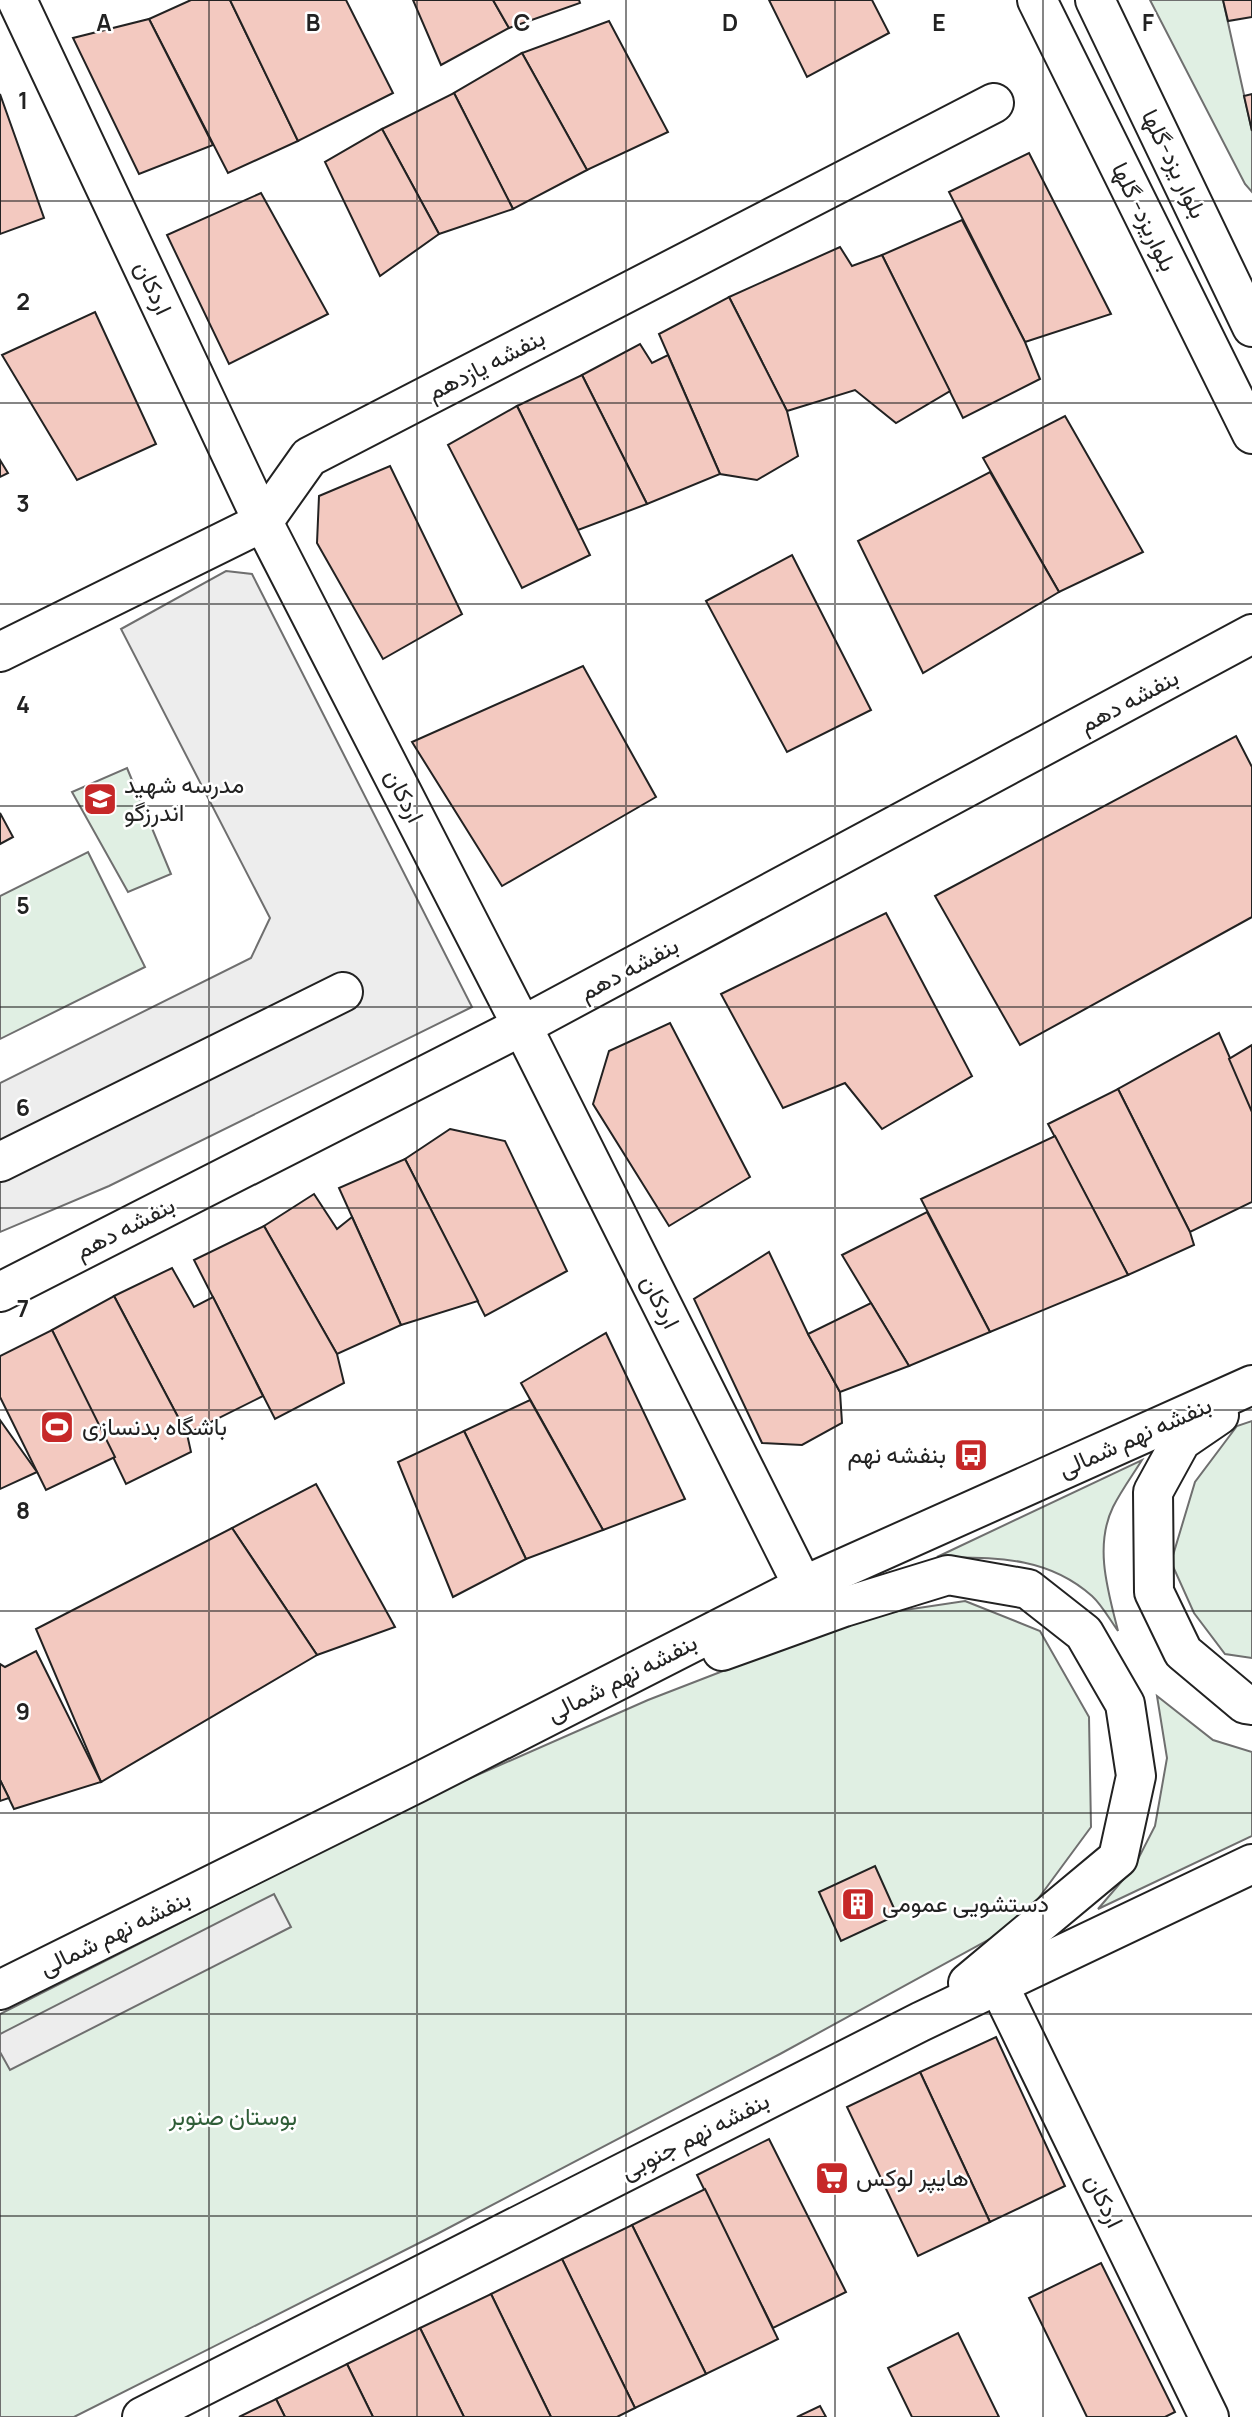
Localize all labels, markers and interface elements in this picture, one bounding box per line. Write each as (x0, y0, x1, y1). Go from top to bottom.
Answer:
text: A (96, 6, 112, 38)
text: B (306, 6, 320, 38)
text: C (514, 6, 531, 38)
text: D (722, 6, 738, 38)
text: E (932, 6, 946, 38)
text: F (1142, 6, 1154, 38)
text: 1 (18, 84, 28, 116)
street label: بلوار یزد-گلها (1135, 103, 1216, 223)
street label: بلواریزد- گلها (1105, 156, 1186, 276)
street label: اردکان (128, 255, 181, 320)
text: 2 (16, 285, 30, 317)
street label: بنفشه یازدهم (421, 320, 550, 408)
text: 3 (16, 487, 30, 519)
street label: بنفشه دهم (1073, 660, 1184, 740)
text: 4 (16, 688, 30, 720)
street label: اردکان (378, 763, 433, 828)
place label: مدرسه شهید اندرزگو (124, 767, 244, 828)
school or university icon: مدرسه شهید اندرزگو (81, 780, 119, 818)
text: 5 (16, 889, 30, 921)
street label: بنفشه دهم (573, 928, 684, 1008)
text: 6 (16, 1091, 30, 1123)
street label: بنفشه دهم (69, 1187, 180, 1267)
street label: اردکان (634, 1269, 689, 1334)
text: 7 (17, 1292, 29, 1324)
street label: بنفشه نهم شمالی (1052, 1387, 1217, 1485)
sports icon: باشگاه بدنسازی (38, 1408, 76, 1446)
place label: باشگاه بدنسازی (82, 1409, 227, 1442)
bus stop icon: بنفشه نهم (952, 1436, 990, 1474)
place label: بنفشه نهم (847, 1437, 946, 1471)
text: 8 (16, 1494, 30, 1526)
street label: بنفشه نهم شمالی (540, 1625, 703, 1730)
text: 9 (16, 1695, 30, 1727)
street label: بنفشه نهم شمالی (33, 1881, 196, 1984)
building icon: دستشویی عمومی (839, 1885, 877, 1923)
place label: دستشویی عمومی (882, 1886, 1049, 1919)
street label: بنفشه نهم جنوبی (614, 2083, 775, 2187)
park label: بوستان صنوبر (168, 2099, 297, 2132)
supermarket icon: هایپر لوکس (813, 2159, 851, 2197)
place label: هایپر لوکس (856, 2160, 969, 2194)
street label: اردکان (1078, 2168, 1133, 2233)

